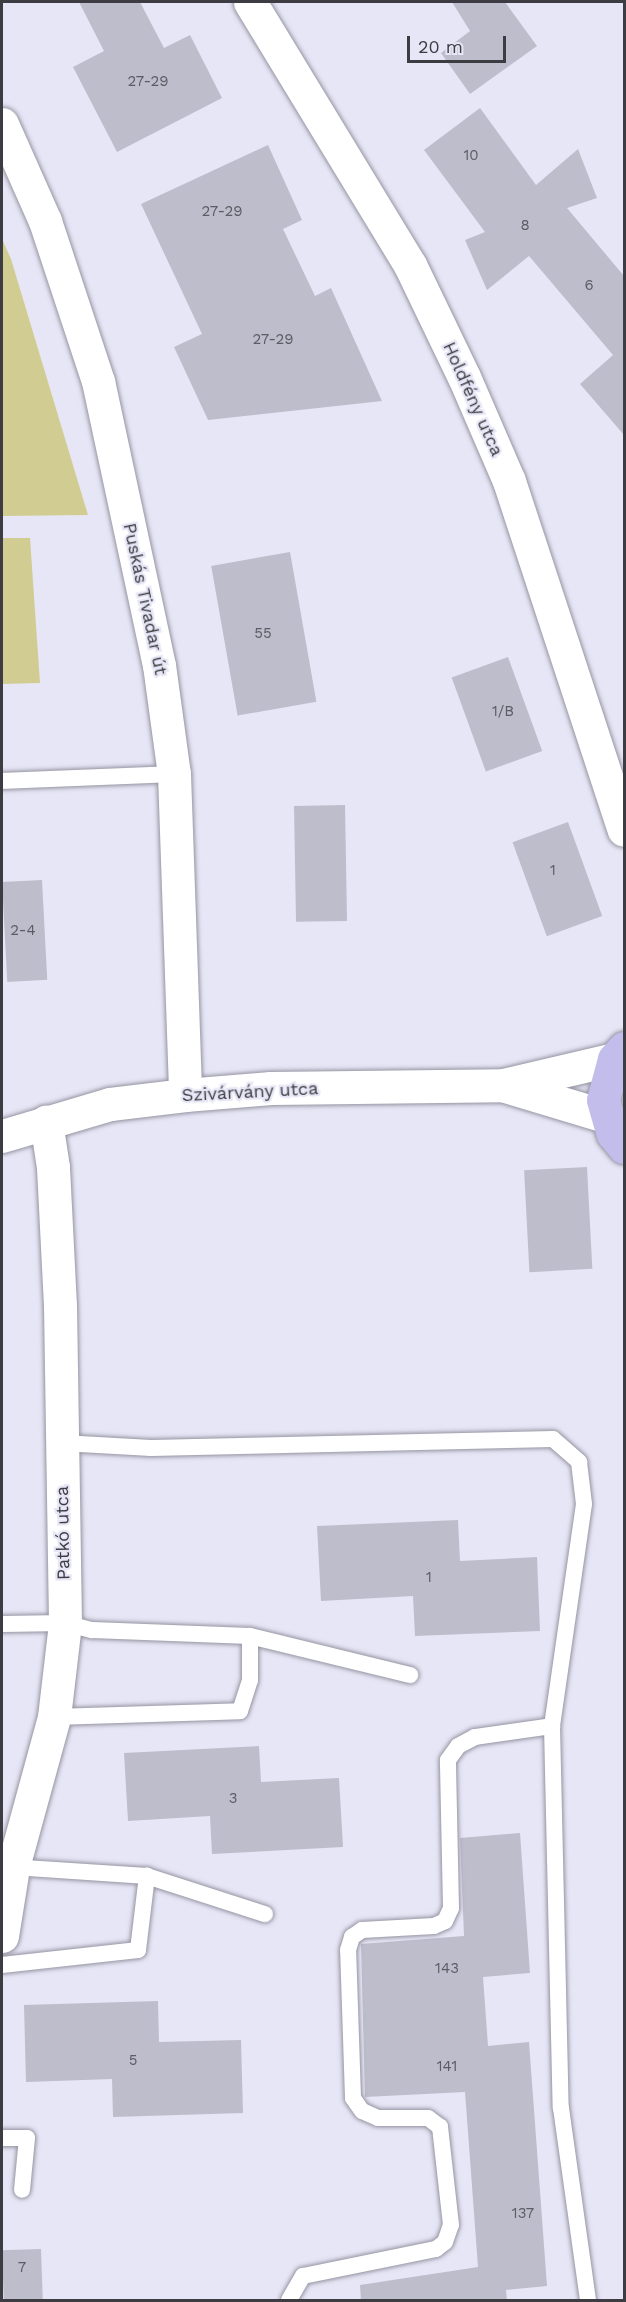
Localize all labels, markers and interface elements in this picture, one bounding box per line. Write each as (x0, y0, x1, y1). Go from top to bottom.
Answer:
scale bar (410, 24, 509, 62)
text: 20 m (418, 36, 463, 57)
house number: 27-29 (127, 73, 169, 91)
house number: 10 (463, 147, 479, 165)
house number: 27-29 (201, 203, 243, 221)
house number: 8 (520, 217, 530, 235)
house number: 6 (584, 277, 594, 295)
house number: 27-29 (252, 331, 294, 349)
street label: Holdfény utca (438, 338, 508, 460)
street label: Puskás Tivadar út (118, 521, 172, 677)
house number: 55 (254, 625, 272, 643)
house number: 1/B (492, 703, 514, 721)
house number: 1 (550, 862, 556, 880)
house number: 2-4 (10, 922, 36, 940)
street label: Szivárvány utca (181, 1078, 319, 1106)
street label: Patkó utca (51, 1486, 75, 1580)
house number: 1 (426, 1569, 432, 1587)
house number: 3 (229, 1790, 237, 1808)
house number: 143 (435, 1960, 459, 1978)
house number: 5 (129, 2052, 137, 2070)
house number: 141 (437, 2058, 457, 2076)
house number: 137 (512, 2205, 534, 2223)
house number: 7 (18, 2259, 26, 2277)

